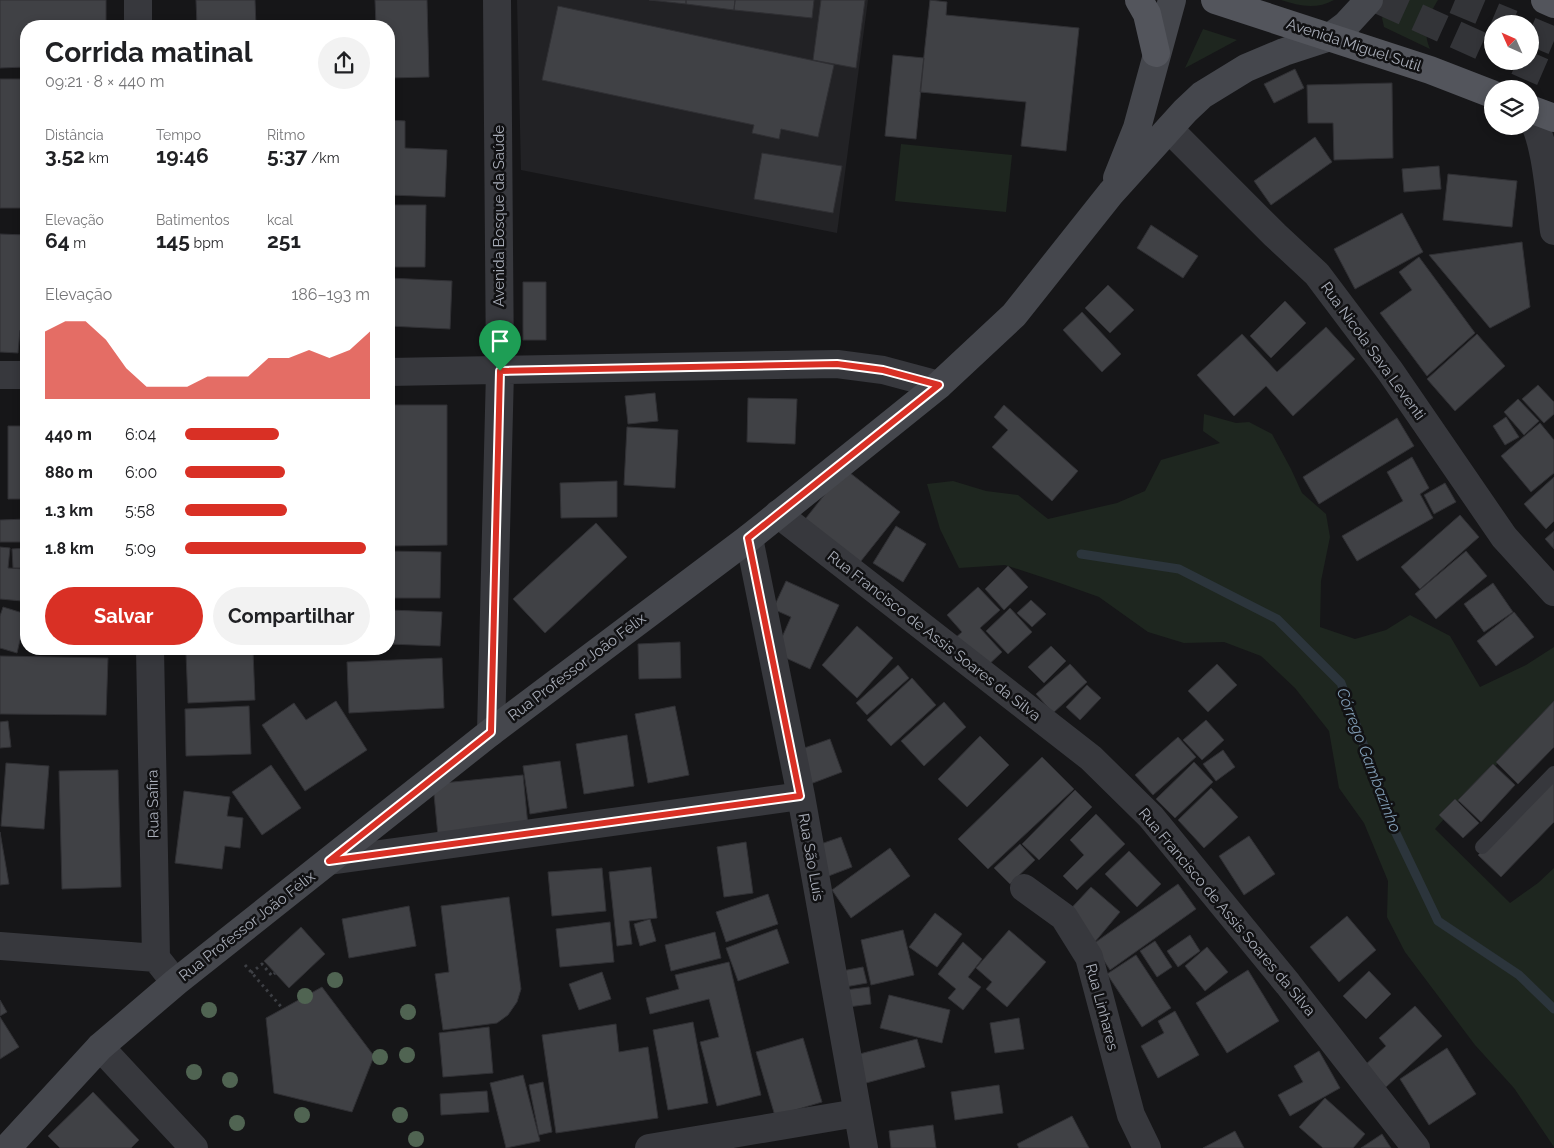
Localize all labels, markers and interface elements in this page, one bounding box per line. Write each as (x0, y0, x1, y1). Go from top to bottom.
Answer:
street label: Avenida Miguel Sutil (1284, 15, 1425, 76)
north arrow (1484, 15, 1539, 70)
map controls (1484, 15, 1539, 135)
text: Corrida matinal (45, 36, 253, 69)
button: share (318, 37, 370, 89)
text: 09:21 · 8 × 440 m (45, 72, 165, 91)
button: layers (1484, 80, 1539, 135)
street label: Avenida Bosque da Saúde (490, 125, 508, 307)
text: Distância (45, 127, 104, 143)
text: Tempo (156, 127, 201, 143)
text: Ritmo (267, 127, 305, 143)
text: 3.52 (45, 143, 85, 168)
text: 19:46 (156, 143, 209, 168)
text: 5:37 (267, 143, 307, 168)
text: km (85, 150, 109, 166)
text: /km (307, 150, 340, 166)
text: Elevação (45, 212, 104, 228)
text: Batimentos (156, 212, 229, 228)
text: kcal (267, 212, 293, 228)
text: 64 (45, 228, 70, 253)
text: 145 (156, 228, 190, 253)
text: 251 (267, 228, 301, 253)
text: m (70, 235, 86, 251)
text: bpm (190, 235, 224, 251)
street label: Rua Nicola Sava Leventi (1317, 279, 1429, 423)
text: Elevação (45, 285, 112, 304)
text: 186–193 m (291, 285, 370, 304)
pin (479, 320, 521, 371)
icon: arrive (486, 327, 514, 355)
text: 440 m (45, 425, 92, 444)
text: 6:04 (125, 425, 156, 444)
text: 880 m (45, 463, 93, 482)
text: 6:00 (125, 463, 157, 482)
text: 1.3 km (45, 501, 93, 520)
text: 5:58 (125, 501, 155, 520)
text: 1.8 km (45, 539, 94, 558)
text: 5:09 (125, 539, 156, 558)
street label: Rua Francisco de Assis Soares da Silva (824, 547, 1044, 725)
button: Salvar (45, 587, 203, 645)
button: Compartilhar (213, 587, 370, 645)
street label: Rua Professor João Félix (504, 609, 650, 725)
water label: Córrego Gambazinho (1333, 685, 1405, 835)
street label: Rua Safira (143, 769, 163, 839)
street label: Rua Francisco de Assis Soares da Silva (1135, 804, 1319, 1020)
street label: Rua São Luís (794, 812, 828, 902)
street label: Rua Professor João Félix (175, 867, 319, 985)
street label: Rua Linhares (1082, 962, 1122, 1052)

